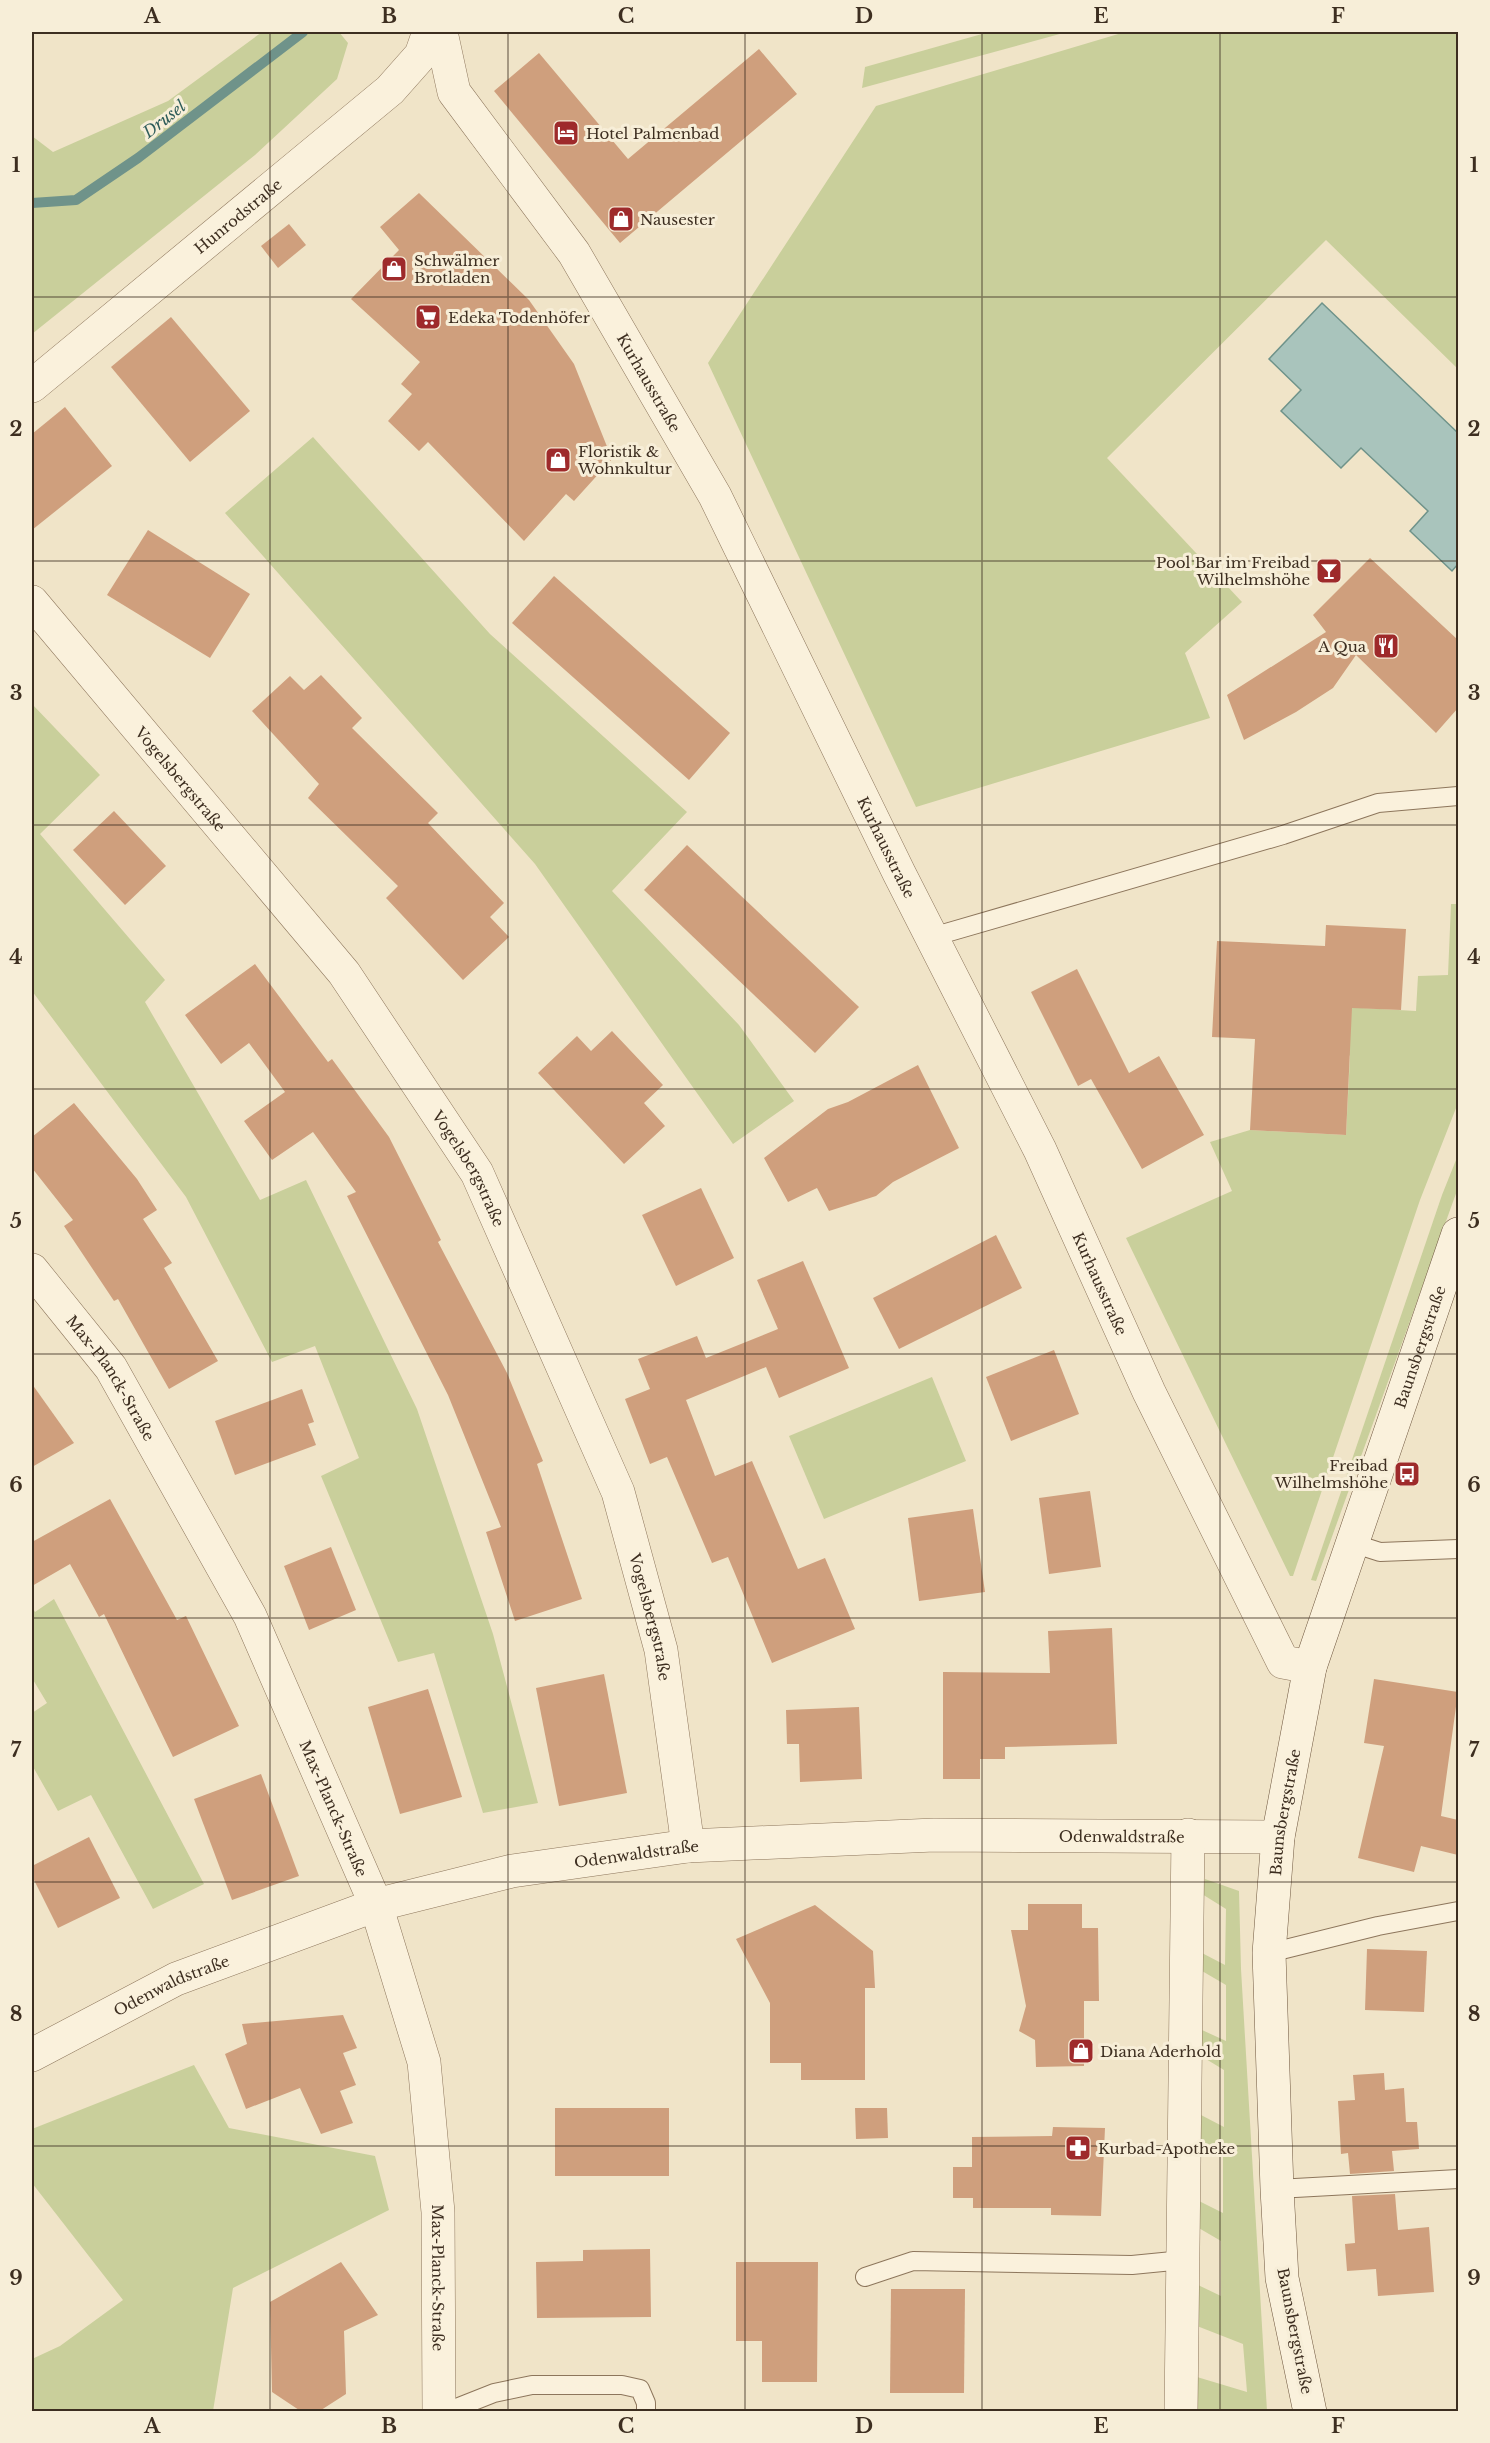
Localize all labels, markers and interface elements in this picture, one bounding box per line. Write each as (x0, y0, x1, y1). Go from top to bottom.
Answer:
text: A (143, 4, 161, 28)
text: B (381, 4, 397, 28)
text: C (618, 4, 634, 28)
text: D (855, 4, 873, 28)
text: E (1093, 4, 1109, 28)
text: F (1331, 4, 1345, 28)
water label: Drusel (138, 96, 190, 142)
hotel icon: Hotel Palmenbad (551, 118, 581, 148)
place label: Hotel Palmenbad (586, 124, 719, 143)
text: 1 (12, 153, 21, 177)
text: 1 (1470, 153, 1479, 177)
street label: Hunrodstraße (190, 174, 285, 258)
shop icon: Nausester (606, 204, 636, 234)
place label: Nausester (640, 210, 716, 229)
place label: Schwälmer Brotladen (414, 251, 500, 287)
shop icon: Schwälmer Brotladen (379, 254, 409, 284)
supermarket icon: Edeka Todenhöfer (413, 302, 443, 332)
place label: Edeka Todenhöfer (448, 308, 591, 327)
street label: Kurhausstraße (613, 330, 685, 435)
text: 2 (9, 417, 23, 441)
text: 2 (1467, 417, 1481, 441)
place label: Floristik & Wohnkultur (577, 442, 673, 478)
shop icon: Floristik & Wohnkultur (543, 445, 573, 475)
place label: Pool Bar im Freibad Wilhelmshöhe (1156, 553, 1310, 589)
bar icon: Pool Bar im Freibad Wilhelmshöhe (1314, 556, 1344, 586)
restaurant icon: A Qua (1371, 631, 1401, 661)
place label: A Qua (1317, 637, 1367, 656)
text: 3 (10, 681, 22, 705)
text: 3 (1468, 681, 1480, 705)
street label: Vogelsbergstraße (131, 722, 230, 835)
street label: Kurhausstraße (854, 793, 920, 901)
text: 4 (9, 945, 23, 969)
text: 4 (1467, 945, 1481, 969)
street label: Vogelsbergstraße (428, 1106, 509, 1229)
text: 5 (10, 1209, 22, 1233)
text: 5 (1468, 1209, 1480, 1233)
street label: Kurhausstraße (1069, 1229, 1132, 1338)
street label: Baunsbergstraße (1390, 1283, 1449, 1411)
street label: Max-Planck-Straße (62, 1311, 159, 1444)
place label: Freibad Wilhelmshöhe (1274, 1456, 1388, 1492)
bus stop icon: Freibad Wilhelmshöhe (1392, 1459, 1422, 1489)
text: 6 (9, 1473, 23, 1497)
text: 6 (1467, 1473, 1481, 1497)
street label: Vogelsbergstraße (625, 1550, 675, 1682)
street label: Max-Planck-Straße (296, 1737, 372, 1880)
text: 7 (11, 1738, 22, 1762)
text: 7 (1469, 1738, 1480, 1762)
street label: Baunsbergstraße (1266, 1747, 1304, 1876)
street label: Odenwaldstraße (1059, 1826, 1185, 1846)
street label: Odenwaldstraße (573, 1836, 699, 1872)
street label: Odenwaldstraße (110, 1951, 232, 2020)
text: 8 (10, 2002, 22, 2026)
text: 8 (1468, 2002, 1480, 2026)
shop icon: Diana Aderhold (1066, 2036, 1096, 2066)
place label: Diana Aderhold (1100, 2042, 1221, 2061)
pharmacy icon: Kurbad-Apotheke (1063, 2133, 1093, 2163)
place label: Kurbad-Apotheke (1098, 2139, 1235, 2158)
street label: Max-Planck-Straße (428, 2204, 448, 2351)
text: 9 (9, 2266, 23, 2290)
street label: Baunsbergstraße (1273, 2266, 1317, 2396)
text: 9 (1467, 2266, 1481, 2290)
text: A (143, 2414, 161, 2438)
text: B (381, 2414, 397, 2438)
text: C (618, 2414, 634, 2438)
text: D (855, 2414, 873, 2438)
text: E (1093, 2414, 1109, 2438)
text: F (1331, 2414, 1345, 2438)

